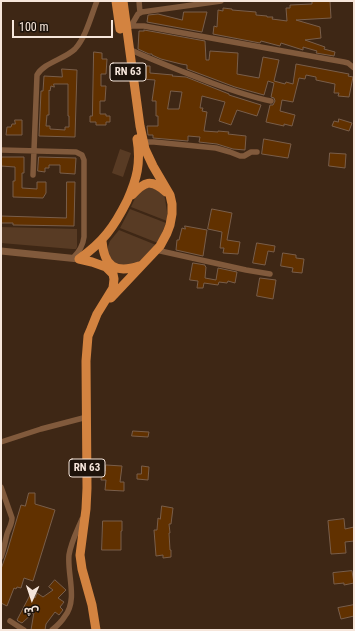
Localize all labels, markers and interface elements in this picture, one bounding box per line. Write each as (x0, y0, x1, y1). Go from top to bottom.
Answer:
scale bar (14, 12, 115, 38)
text: 100 m (19, 20, 49, 34)
road number: RN 63 (110, 63, 146, 81)
road number: RN 63 (69, 459, 105, 477)
north arrow (12, 579, 52, 619)
text: ش (23, 605, 39, 618)

